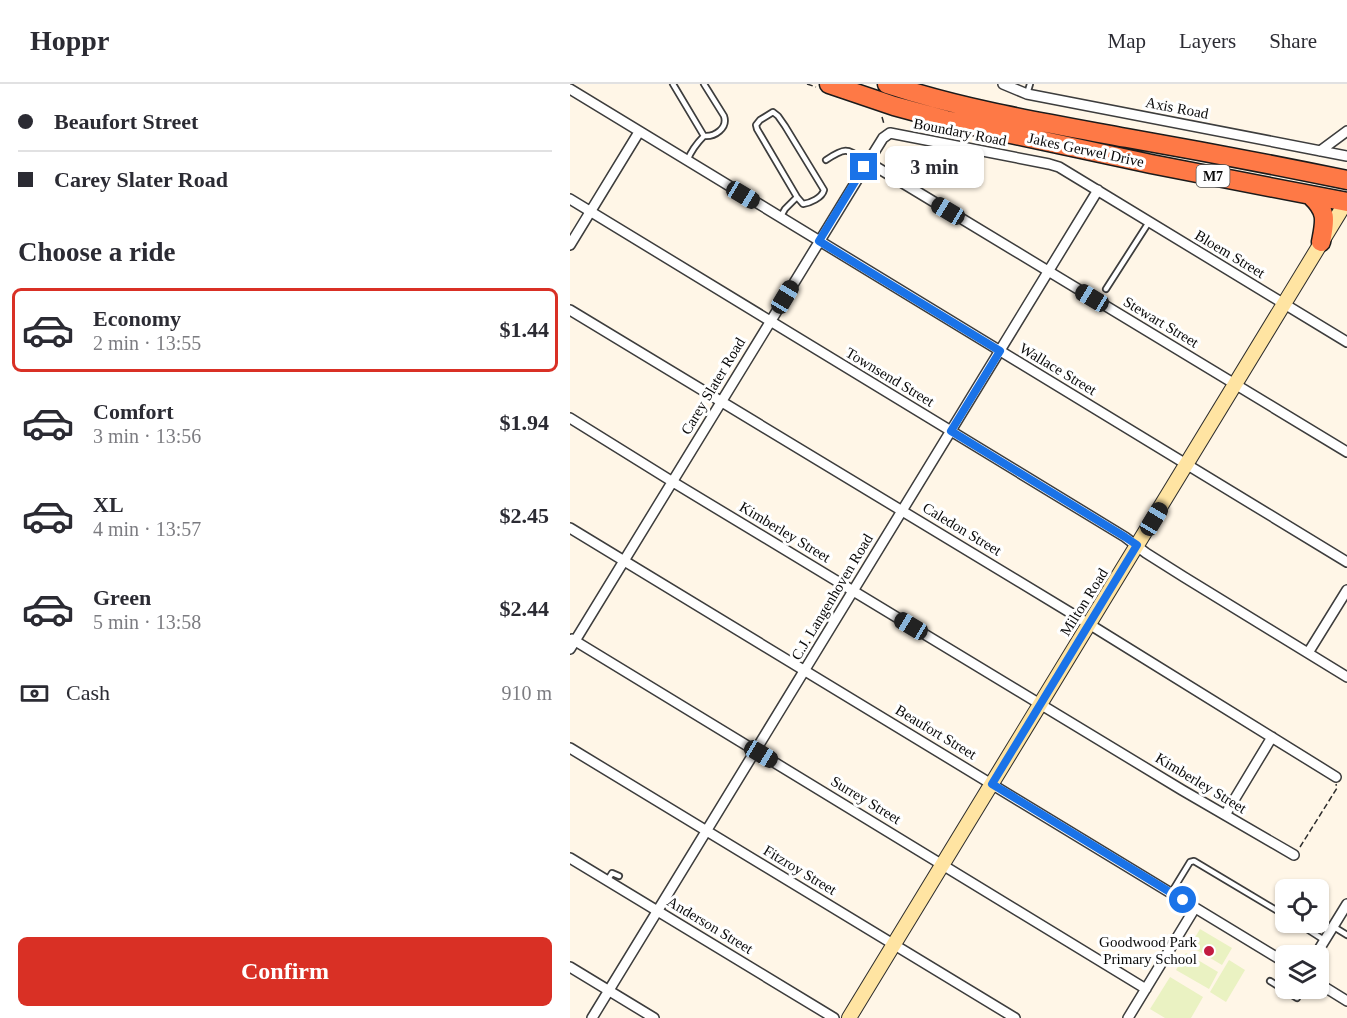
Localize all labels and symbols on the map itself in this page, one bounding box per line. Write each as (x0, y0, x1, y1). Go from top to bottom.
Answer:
street label: Axis Road (1144, 94, 1210, 122)
street label: Boundary Road (912, 115, 1008, 149)
street label: Jakes Gerwel Drive (1026, 130, 1146, 170)
callout: 3 min (885, 146, 984, 188)
route end (850, 153, 877, 180)
road number: M7 (1196, 165, 1230, 187)
car (723, 178, 763, 212)
car (928, 194, 968, 228)
street label: Bloem Street (1192, 227, 1269, 282)
car (768, 277, 802, 317)
car (1072, 281, 1112, 315)
street label: Stewart Street (1121, 293, 1202, 351)
street label: Carey Slater Road (678, 334, 748, 437)
street label: Wallace Street (1017, 340, 1100, 399)
street label: Townsend Street (843, 344, 938, 410)
street label: Kimberley Street (737, 499, 834, 566)
street label: Caledon Street (920, 499, 1005, 559)
car (1137, 499, 1171, 539)
street label: C.J. Langenhoven Road (788, 531, 876, 663)
street label: Milton Road (1057, 565, 1111, 639)
car (891, 609, 931, 643)
street label: Beaufort Street (893, 702, 980, 763)
car (741, 737, 781, 771)
street label: Kimberley Street (1153, 750, 1250, 817)
street label: Surrey Street (828, 773, 905, 828)
street label: Fitzroy Street (761, 842, 840, 898)
route start (1169, 886, 1196, 913)
street label: Anderson Street (664, 893, 756, 957)
place label: Goodwood Park Primary School (1099, 934, 1197, 967)
marker: Goodwood Park Primary School (1202, 944, 1216, 958)

